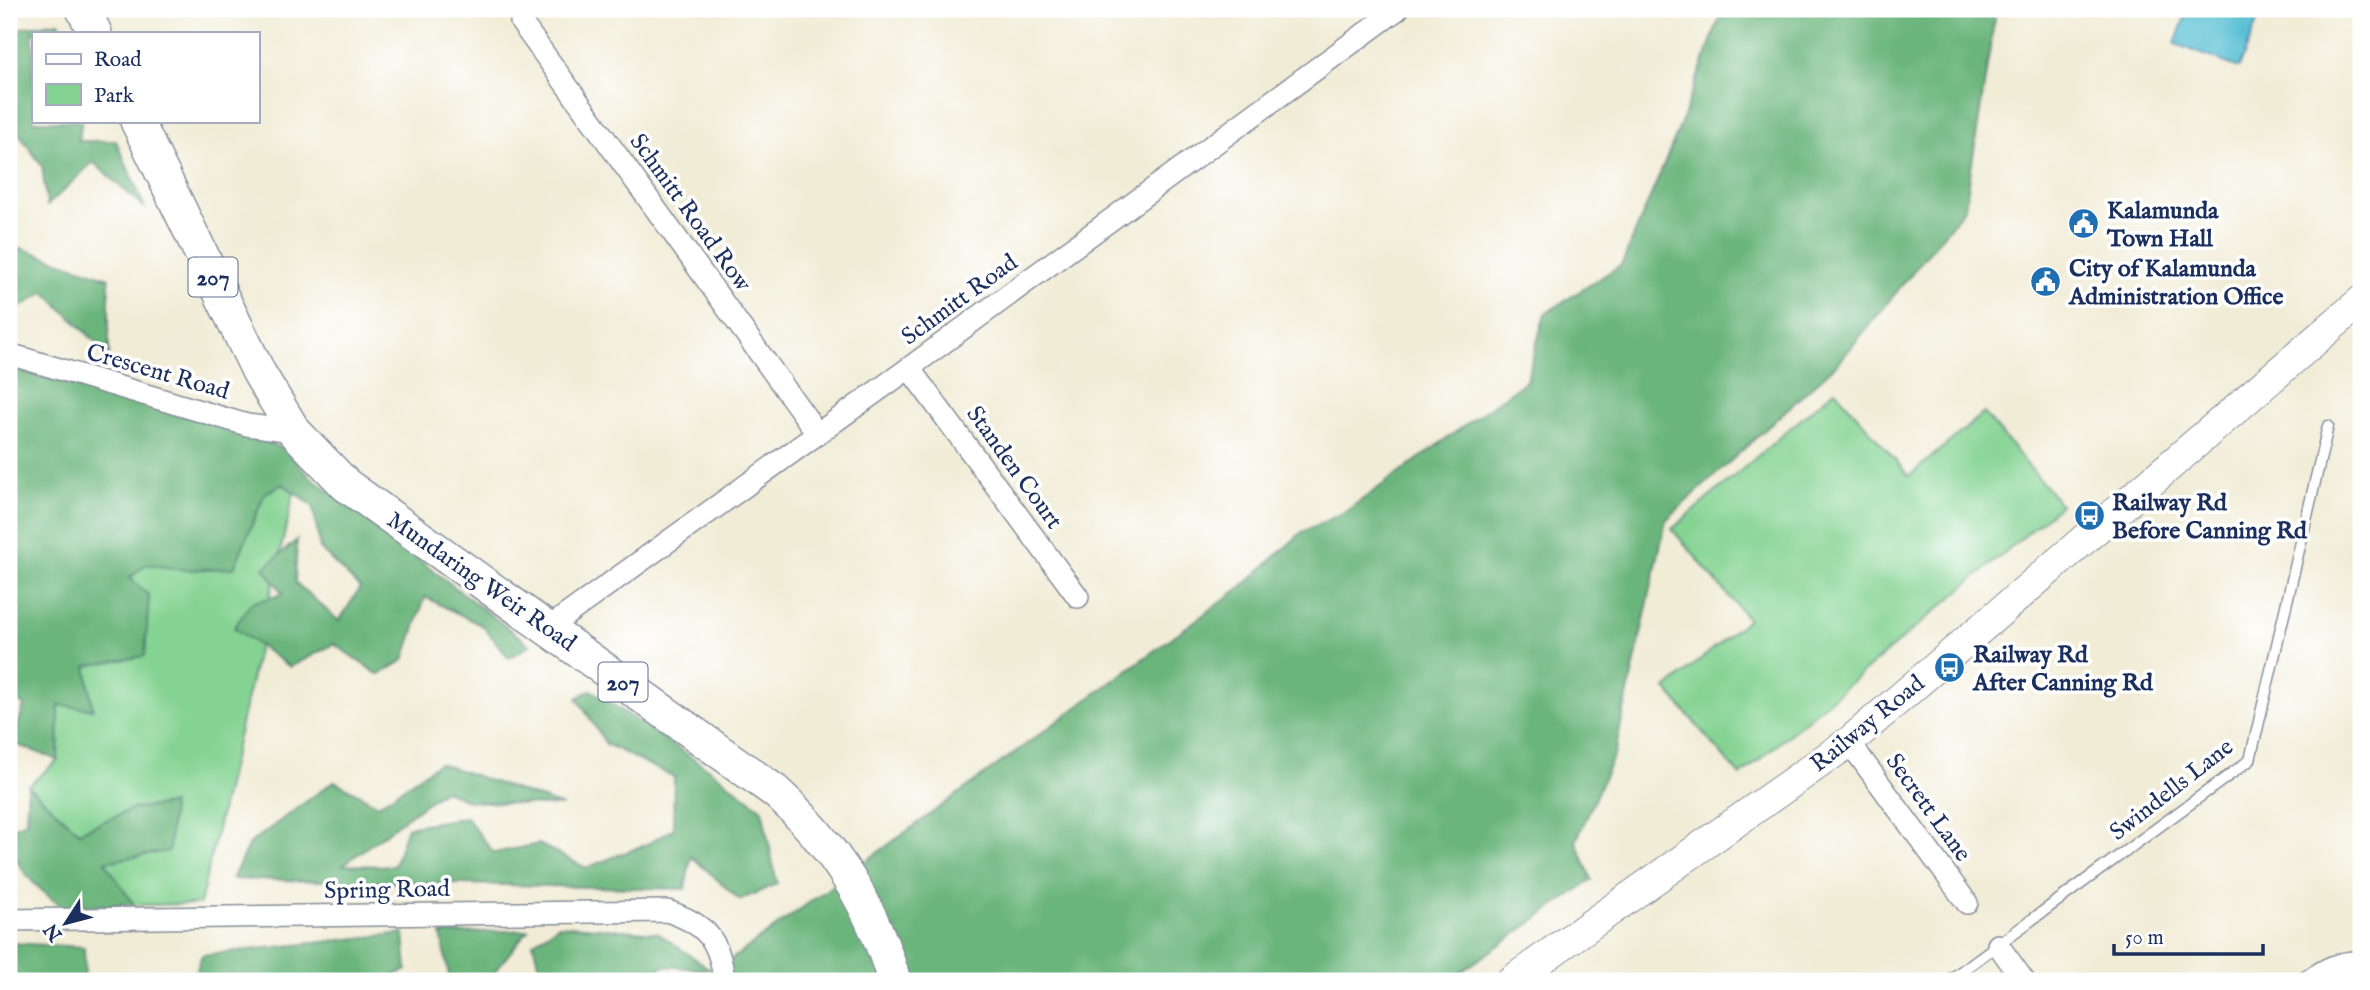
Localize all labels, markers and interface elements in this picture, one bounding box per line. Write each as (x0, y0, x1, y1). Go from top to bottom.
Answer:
legend (32, 32, 259, 122)
text: Road (94, 47, 142, 74)
text: Park (94, 83, 135, 110)
street label: Schmitt Road Row (622, 128, 758, 299)
place label: Kalamunda Town Hall (2106, 196, 2219, 255)
public building icon: Kalamunda Town Hall (2067, 207, 2101, 241)
street label: Schmitt Road (896, 248, 1024, 353)
place label: City of Kalamunda Administration Office (2068, 254, 2283, 313)
road number: 207 (188, 258, 238, 296)
public building icon: City of Kalamunda Administration Office (2029, 265, 2063, 299)
street label: Crescent Road (83, 337, 233, 408)
street label: Standen Court (959, 400, 1069, 536)
place label: Railway Rd Before Canning Rd (2112, 488, 2308, 547)
bus stop icon: Railway Rd Before Canning Rd (2072, 499, 2106, 533)
street label: Mundaring Weir Road (380, 505, 582, 659)
place label: Railway Rd After Canning Rd (1972, 640, 2154, 699)
bus stop icon: Railway Rd After Canning Rd (1933, 651, 1967, 685)
road number: 207 (598, 662, 648, 702)
street label: Railway Road (1804, 669, 1932, 780)
street label: Swindells Lane (2104, 732, 2240, 848)
street label: Secrett Lane (1878, 748, 1977, 868)
street label: Spring Road (324, 874, 450, 907)
north arrow (32, 888, 102, 958)
scale bar (2114, 913, 2263, 957)
text: N (39, 918, 69, 946)
text: 50 m (2125, 925, 2164, 952)

